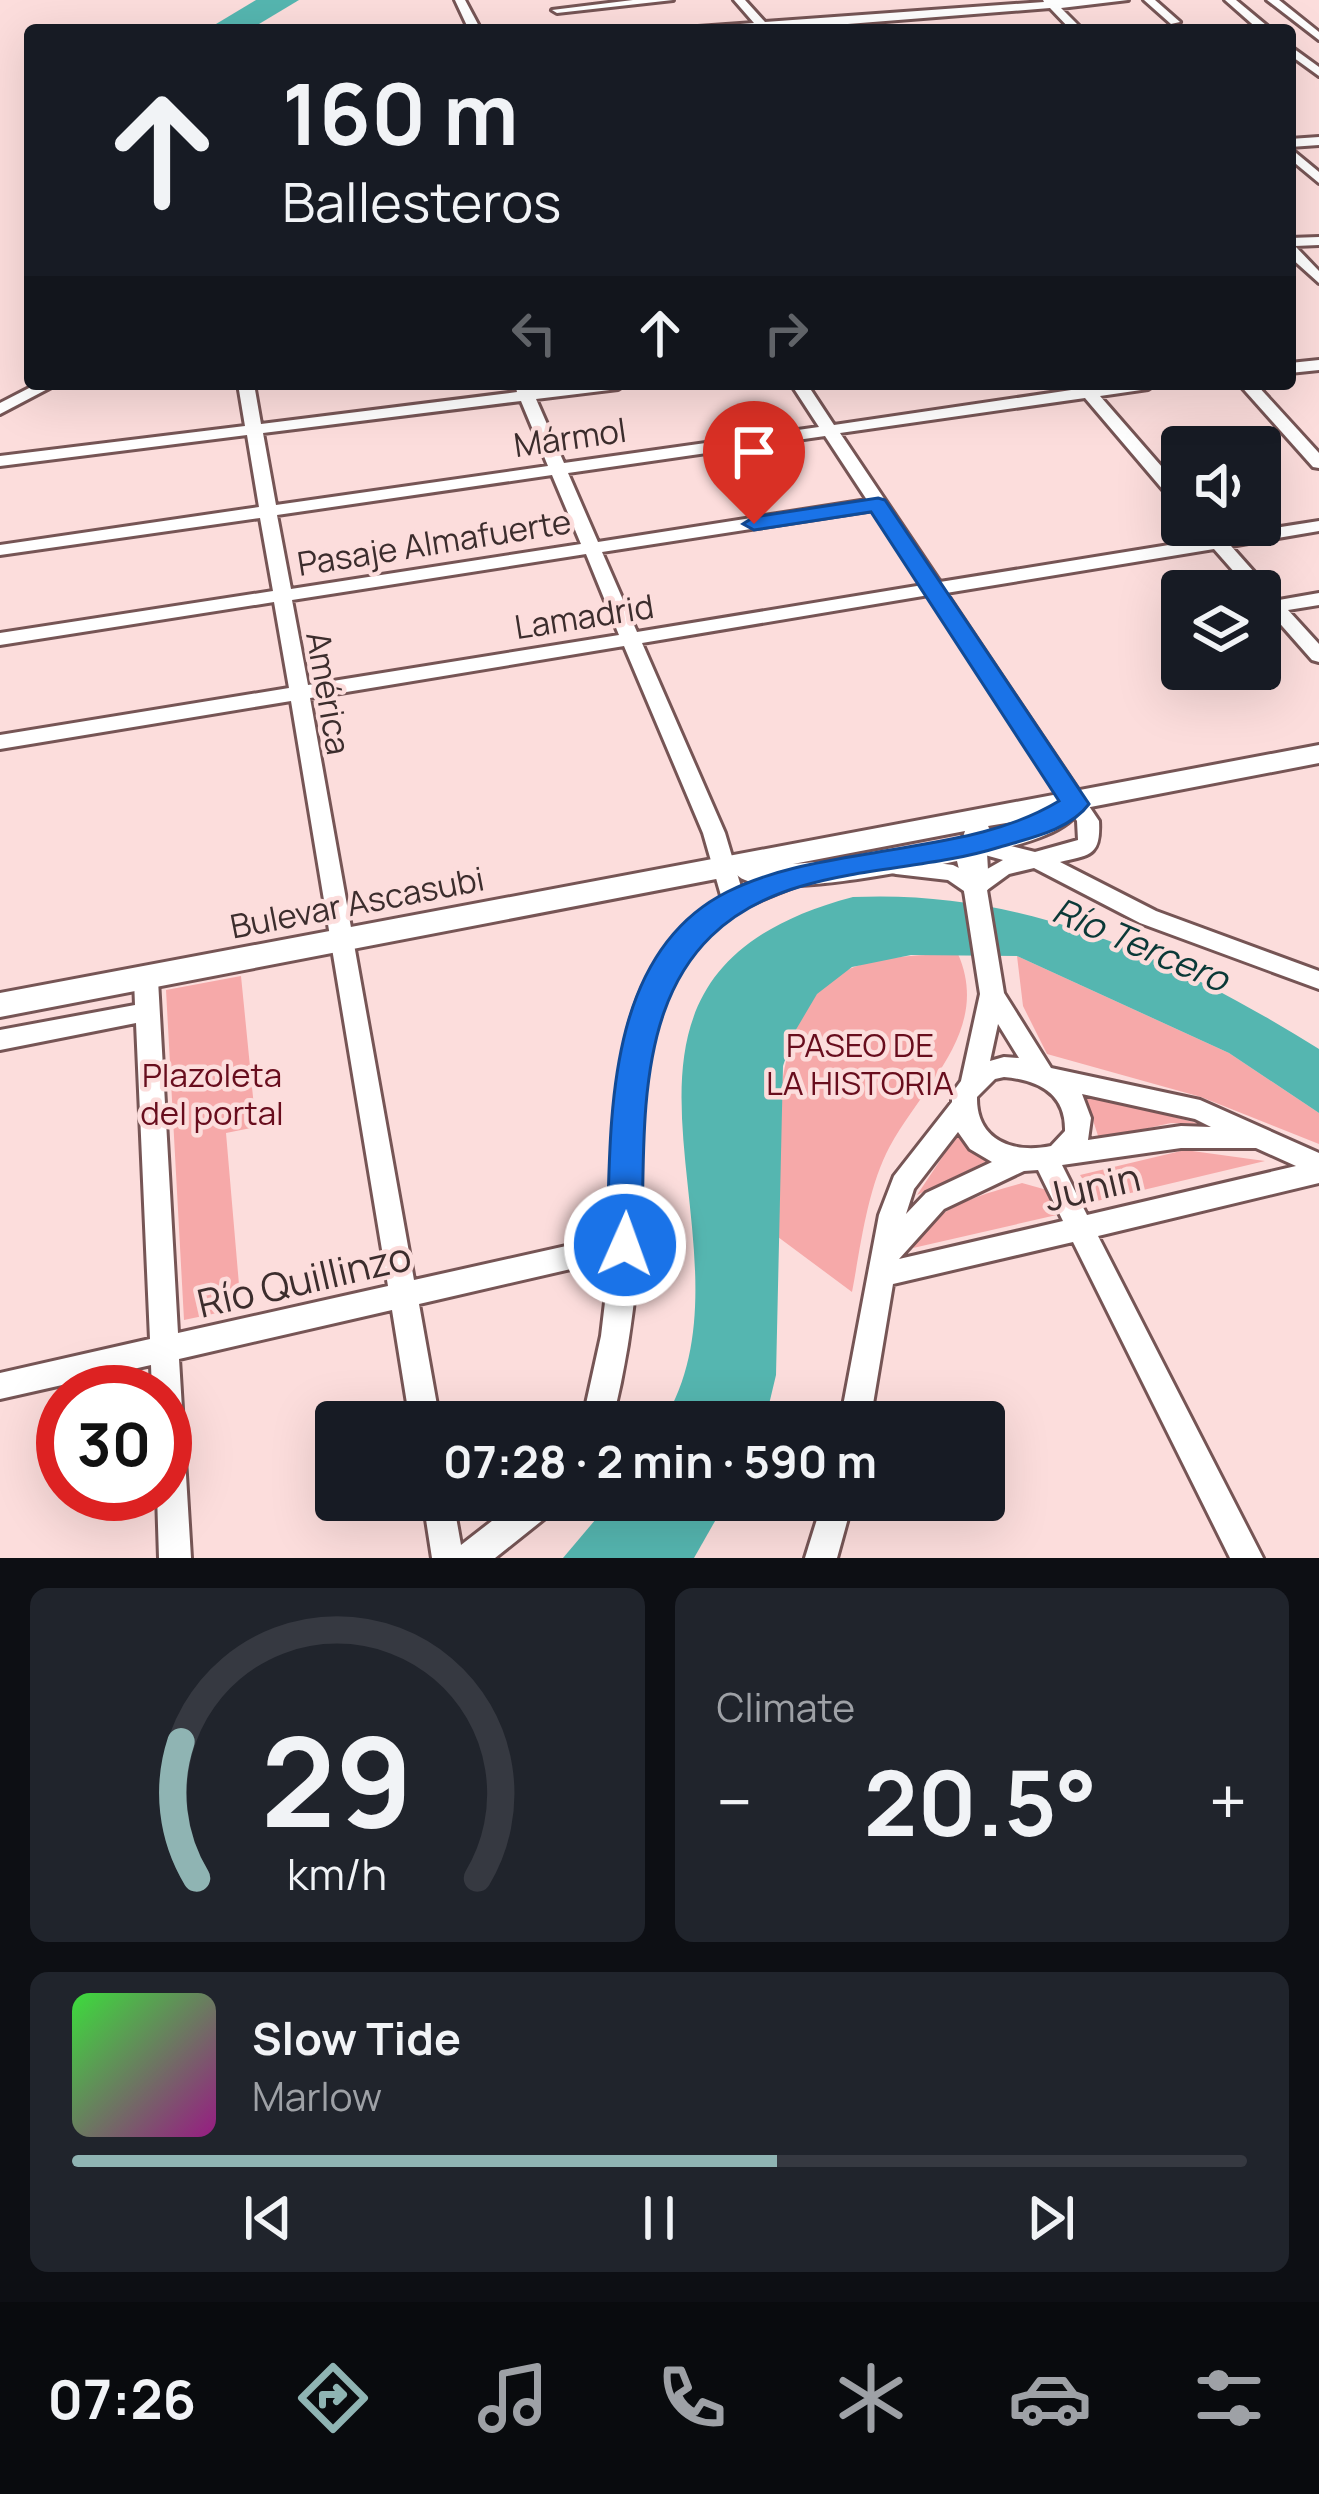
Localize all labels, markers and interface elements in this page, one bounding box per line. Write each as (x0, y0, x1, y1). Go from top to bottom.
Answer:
text: 160 m (282, 55, 519, 170)
icon: ahead (84, 72, 240, 228)
text: Ballesteros (282, 164, 561, 238)
icon: left (501, 300, 567, 366)
icon: ahead (627, 300, 693, 366)
icon: right (753, 300, 819, 366)
pin (703, 401, 805, 524)
street label: Mármol (511, 407, 629, 467)
icon: arrive (721, 419, 787, 485)
map controls (1161, 426, 1281, 690)
button: sound (1161, 426, 1281, 546)
street label: Pasaje Almafuerte (294, 498, 574, 586)
button: layers (1161, 570, 1281, 690)
street label: Lamadrid (511, 583, 657, 649)
street label: América (296, 628, 362, 758)
street label: Bulevar Ascasubi (226, 855, 488, 949)
water label: Río Tercero (1046, 885, 1239, 1004)
park label: PASEO DE LA HISTORIA (766, 1022, 954, 1105)
park label: Plazoleta del portal (140, 1052, 284, 1135)
street label: Junin (1039, 1149, 1145, 1223)
position arrow (562, 1182, 688, 1308)
street label: Río Quillinzo (192, 1228, 416, 1330)
speed limit sign: 30 (36, 1365, 192, 1521)
text: 07:28 · 2 min · 590 m (443, 1430, 877, 1492)
text: Climate (717, 1680, 855, 1734)
text: 29 (261, 1694, 413, 1864)
text: 20.5° (864, 1740, 1097, 1863)
text: − (717, 1756, 752, 1846)
text: + (1209, 1756, 1247, 1846)
text: km/h (287, 1844, 387, 1903)
text: Slow Tide (252, 2007, 461, 2069)
text: Marlow (252, 2069, 382, 2123)
icon: previous (235, 2185, 301, 2251)
icon: pause (626, 2185, 692, 2251)
icon: next (1018, 2185, 1084, 2251)
icon: directions (291, 2356, 375, 2440)
icon: music (471, 2356, 555, 2440)
icon: phone (650, 2356, 734, 2440)
icon: climate (829, 2356, 913, 2440)
icon: car (1008, 2356, 1092, 2440)
icon: filters (1187, 2356, 1271, 2440)
text: 07:26 (48, 2361, 196, 2435)

